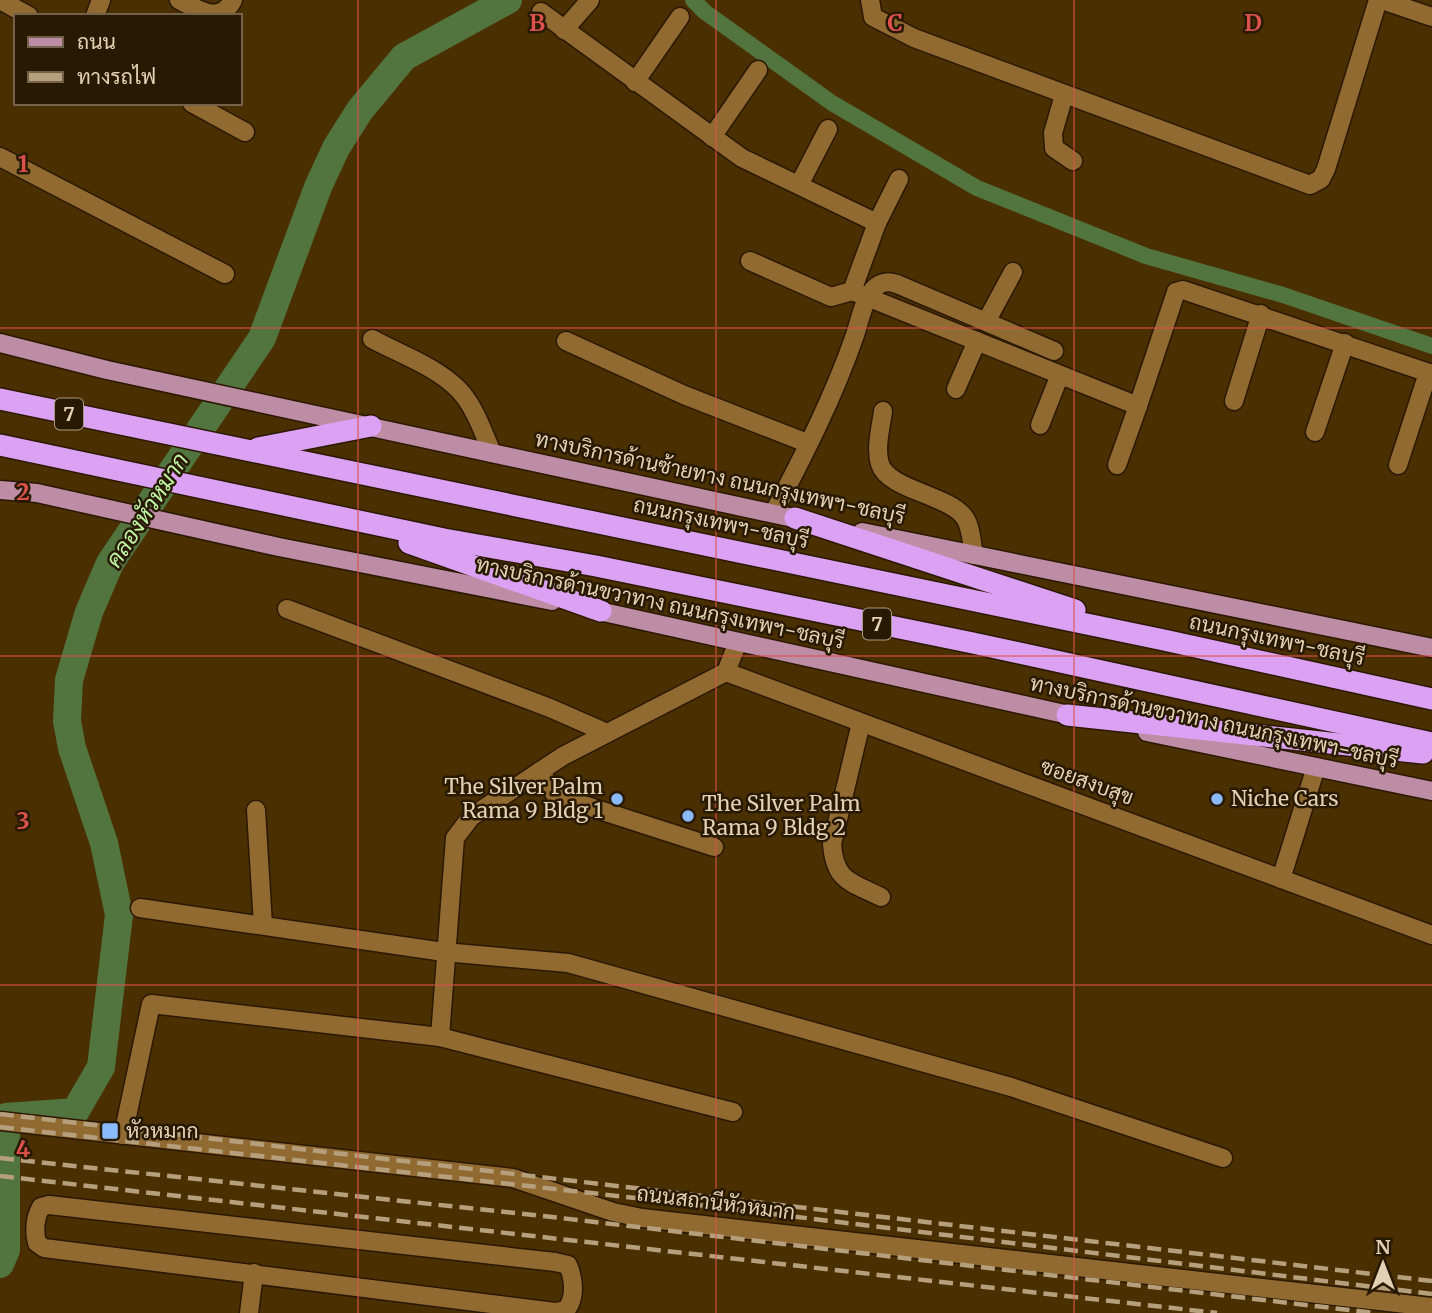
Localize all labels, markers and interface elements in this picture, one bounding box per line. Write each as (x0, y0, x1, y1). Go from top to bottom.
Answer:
text: B (529, 8, 545, 37)
text: C (887, 8, 903, 37)
text: D (1244, 8, 1262, 37)
legend (14, 14, 242, 105)
text: ถนน (77, 28, 116, 55)
text: ทางรถไฟ (77, 63, 156, 90)
text: 1 (18, 149, 29, 178)
road number: 7 (55, 398, 83, 430)
street label: ทางบริการด้านซ้ายทาง ถนนกรุงเทพฯ-ชลบุรี (533, 426, 907, 530)
water label: คลองหัวหมาก (99, 447, 194, 572)
text: 2 (16, 477, 30, 506)
street label: ถนนกรุงเทพฯ-ชลบุรี (631, 492, 811, 554)
street label: ทางบริการด้านขวาทาง ถนนกรุงเทพฯ-ชลบุรี (473, 550, 847, 656)
road number: 7 (863, 608, 891, 639)
street label: ถนนกรุงเทพฯ-ชลบุรี (1187, 608, 1367, 672)
street label: ทางบริการด้านขวาทาง ถนนกรุงเทพฯ-ชลบุรี (1027, 669, 1401, 775)
street label: ซอยสงบสุข (1037, 752, 1137, 812)
place label: The Silver Palm Rama 9 Bldg 1 (444, 773, 603, 824)
place label: Niche Cars (1231, 785, 1338, 812)
place label: The Silver Palm Rama 9 Bldg 2 (702, 790, 861, 841)
marker: The Silver Palm Rama 9 Bldg 1 (609, 791, 625, 807)
marker: Niche Cars (1209, 791, 1225, 807)
text: 3 (16, 806, 30, 835)
marker: The Silver Palm Rama 9 Bldg 2 (680, 808, 696, 824)
place label: หัวหมาก (126, 1117, 199, 1144)
marker: หัวหมาก (100, 1121, 120, 1141)
text: 4 (16, 1134, 31, 1163)
street label: ถนนสถานีหัวหมาก (635, 1179, 797, 1226)
north arrow (1348, 1229, 1418, 1299)
text: N (1375, 1235, 1391, 1259)

